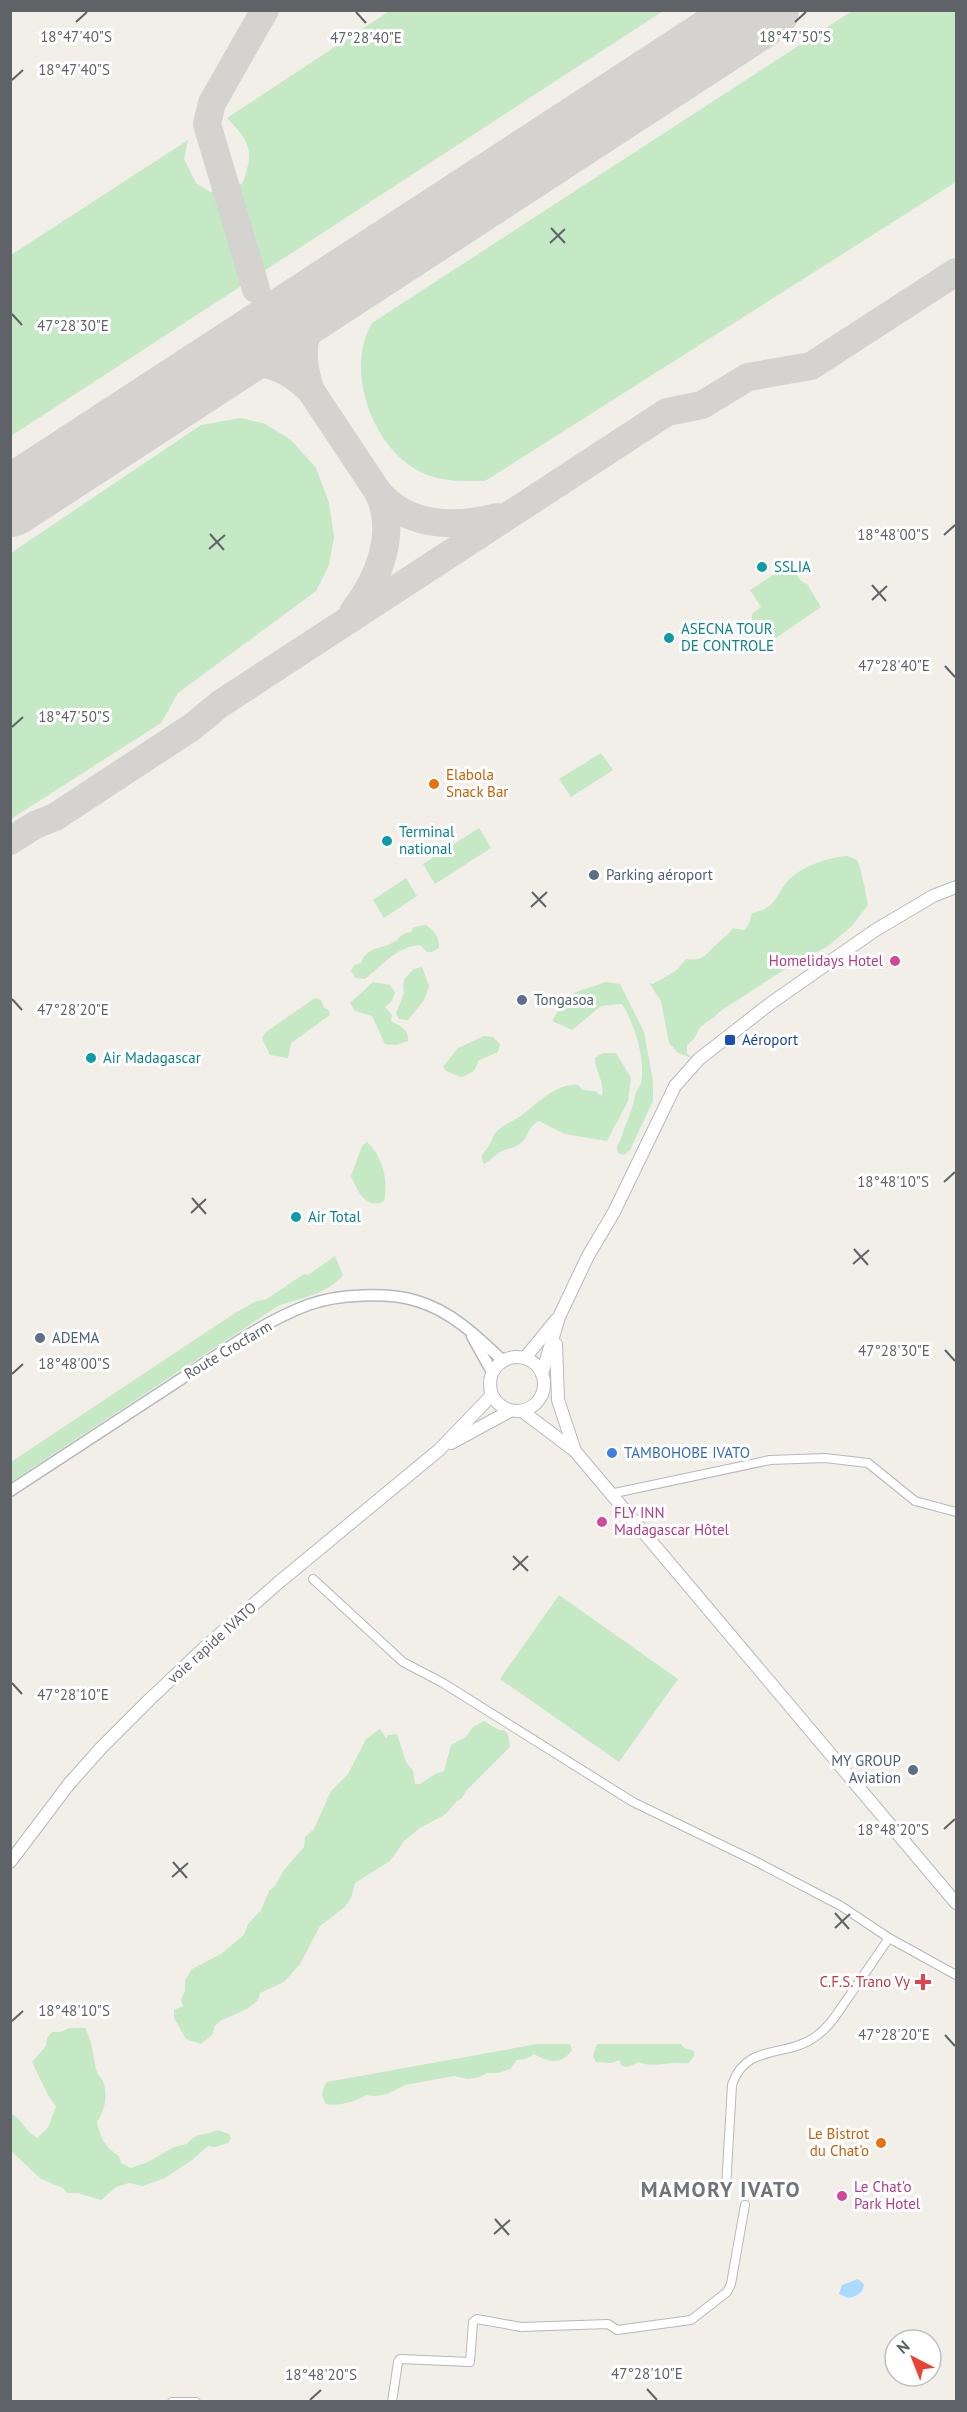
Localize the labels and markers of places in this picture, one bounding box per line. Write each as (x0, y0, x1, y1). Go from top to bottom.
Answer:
place label: SSLIA (774, 557, 811, 576)
marker: SSLIA (755, 560, 769, 574)
place label: ASECNA TOUR DE CONTROLE (681, 619, 774, 655)
marker: ASECNA TOUR DE CONTROLE (662, 631, 676, 645)
place label: Elabola Snack Bar (446, 765, 508, 801)
marker: Elabola Snack Bar (427, 777, 441, 791)
place label: Terminal national (399, 822, 455, 858)
marker: Terminal national (380, 834, 394, 848)
place label: Parking aéroport (606, 865, 713, 884)
marker: Parking aéroport (587, 868, 601, 882)
place label: Homelidays Hotel (769, 951, 884, 970)
marker: Homelidays Hotel (888, 954, 902, 968)
place label: Tongasoa (534, 990, 594, 1009)
marker: Tongasoa (515, 993, 529, 1007)
place label: Aéroport (742, 1030, 798, 1049)
marker: Aéroport (723, 1033, 737, 1047)
place label: Air Madagascar (103, 1048, 201, 1067)
marker: Air Madagascar (84, 1051, 98, 1065)
place label: Air Total (308, 1207, 361, 1226)
marker: Air Total (289, 1210, 303, 1224)
place label: ADEMA (52, 1328, 99, 1347)
marker: ADEMA (33, 1331, 47, 1345)
place label: TAMBOHOBE IVATO (624, 1443, 750, 1462)
marker: TAMBOHOBE IVATO (605, 1446, 619, 1460)
place label: FLY INN Madagascar Hôtel (614, 1503, 730, 1539)
marker: FLY INN Madagascar Hôtel (595, 1515, 609, 1529)
place label: MY GROUP Aviation (831, 1751, 901, 1787)
marker: MY GROUP Aviation (906, 1763, 920, 1777)
place label: C.F.S. Trano Vy (819, 1972, 910, 1991)
marker: C.F.S. Trano Vy (914, 1973, 932, 1991)
place label: Le Bistrot du Chat'o (808, 2124, 869, 2160)
marker: Le Bistrot du Chat'o (874, 2136, 888, 2150)
place label: Le Chat'o Park Hotel (854, 2177, 921, 2213)
marker: Le Chat'o Park Hotel (835, 2189, 849, 2203)

